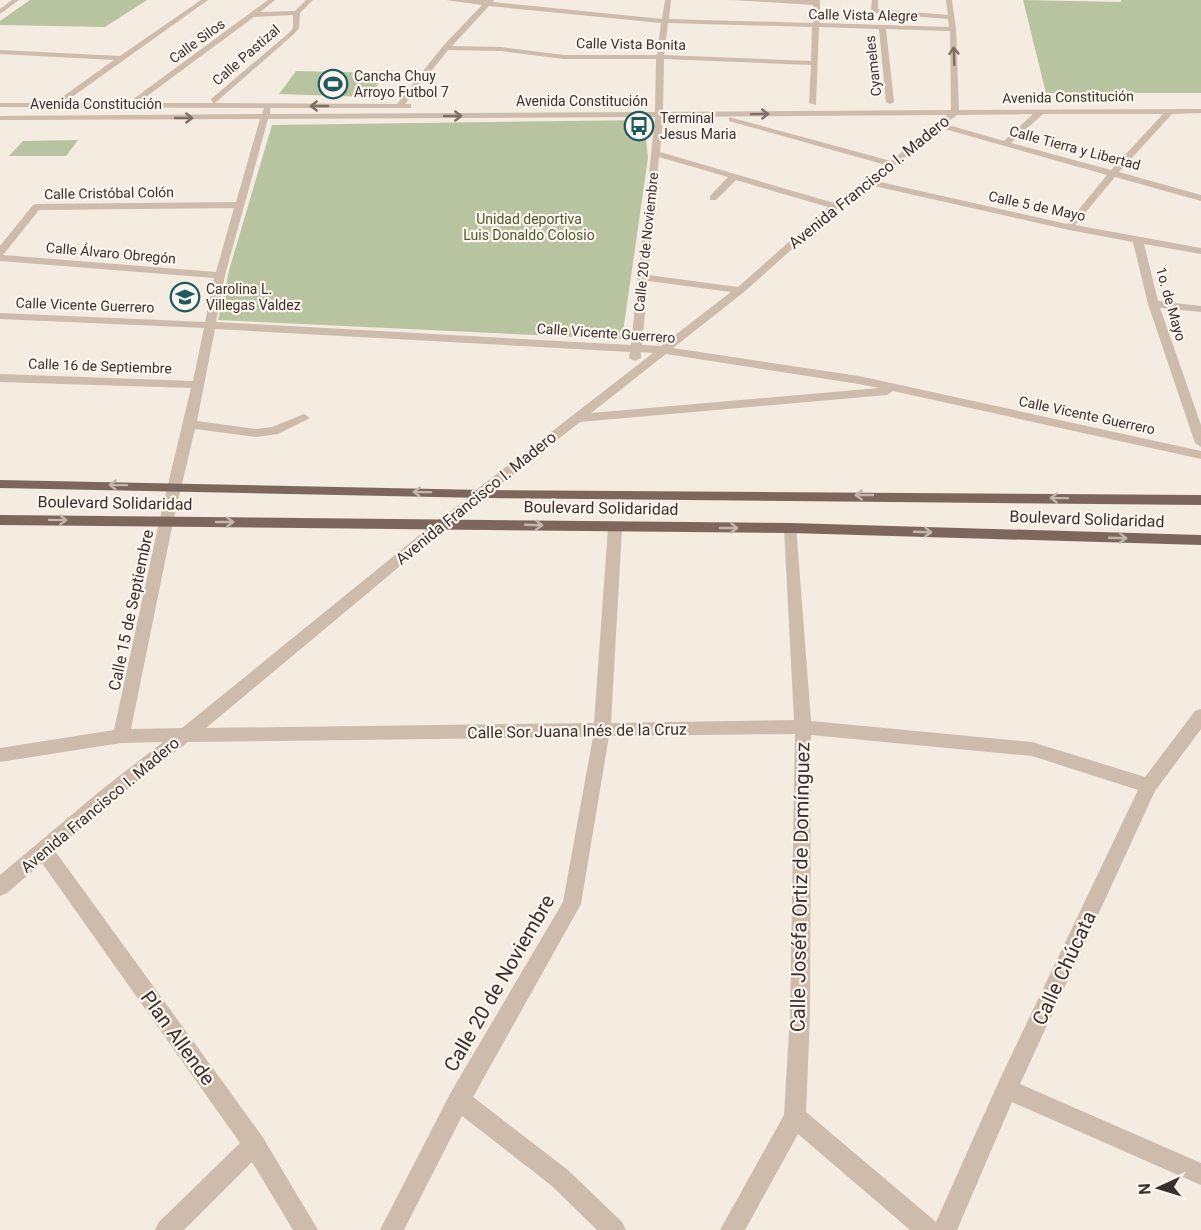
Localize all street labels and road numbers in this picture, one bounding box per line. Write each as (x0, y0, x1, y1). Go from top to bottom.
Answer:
street label: Calle Vista Alegre (808, 6, 918, 24)
street label: Calle Silos (166, 15, 228, 67)
street label: Calle Pastizal (209, 21, 283, 89)
street label: Calle Vista Bonita (576, 35, 686, 53)
street label: Cyameles (862, 35, 884, 97)
street label: Avenida Constitución (1002, 88, 1134, 106)
street label: Avenida Constitución (516, 93, 648, 109)
street label: Avenida Constitución (30, 96, 162, 112)
street label: Avenida Francisco I. Madero (785, 111, 953, 253)
street label: Calle Tierra y Libertad (1008, 123, 1142, 173)
street label: Calle 20 de Noviembre (631, 172, 661, 312)
street label: Calle Cristóbal Colón (44, 184, 174, 202)
street label: Calle 5 de Mayo (987, 188, 1087, 224)
street label: Calle Álvaro Obregón (45, 238, 177, 267)
street label: 1o. de Mayo (1153, 265, 1189, 343)
street label: Calle Vicente Guerrero (15, 295, 155, 315)
street label: Calle Vicente Guerrero (536, 320, 676, 346)
street label: Calle 16 de Septiembre (28, 355, 172, 377)
street label: Calle Vicente Guerrero (1017, 393, 1157, 437)
street label: Avenida Francisco I. Madero (392, 427, 560, 569)
street label: Boulevard Solidaridad (37, 492, 193, 514)
street label: Boulevard Solidaridad (523, 497, 679, 519)
street label: Boulevard Solidaridad (1009, 507, 1165, 531)
street label: Calle 15 de Septiembre (105, 528, 157, 692)
street label: Calle Sor Juana Inés de la Cruz (467, 720, 687, 742)
street label: Avenida Francisco I. Madero (17, 733, 183, 877)
street label: Calle Joséfa Ortiz de Domínguez (785, 742, 815, 1032)
street label: Calle 20 de Noviembre (439, 890, 559, 1076)
street label: Calle Chúcata (1027, 907, 1101, 1029)
street label: Plan Allende (136, 986, 220, 1090)

